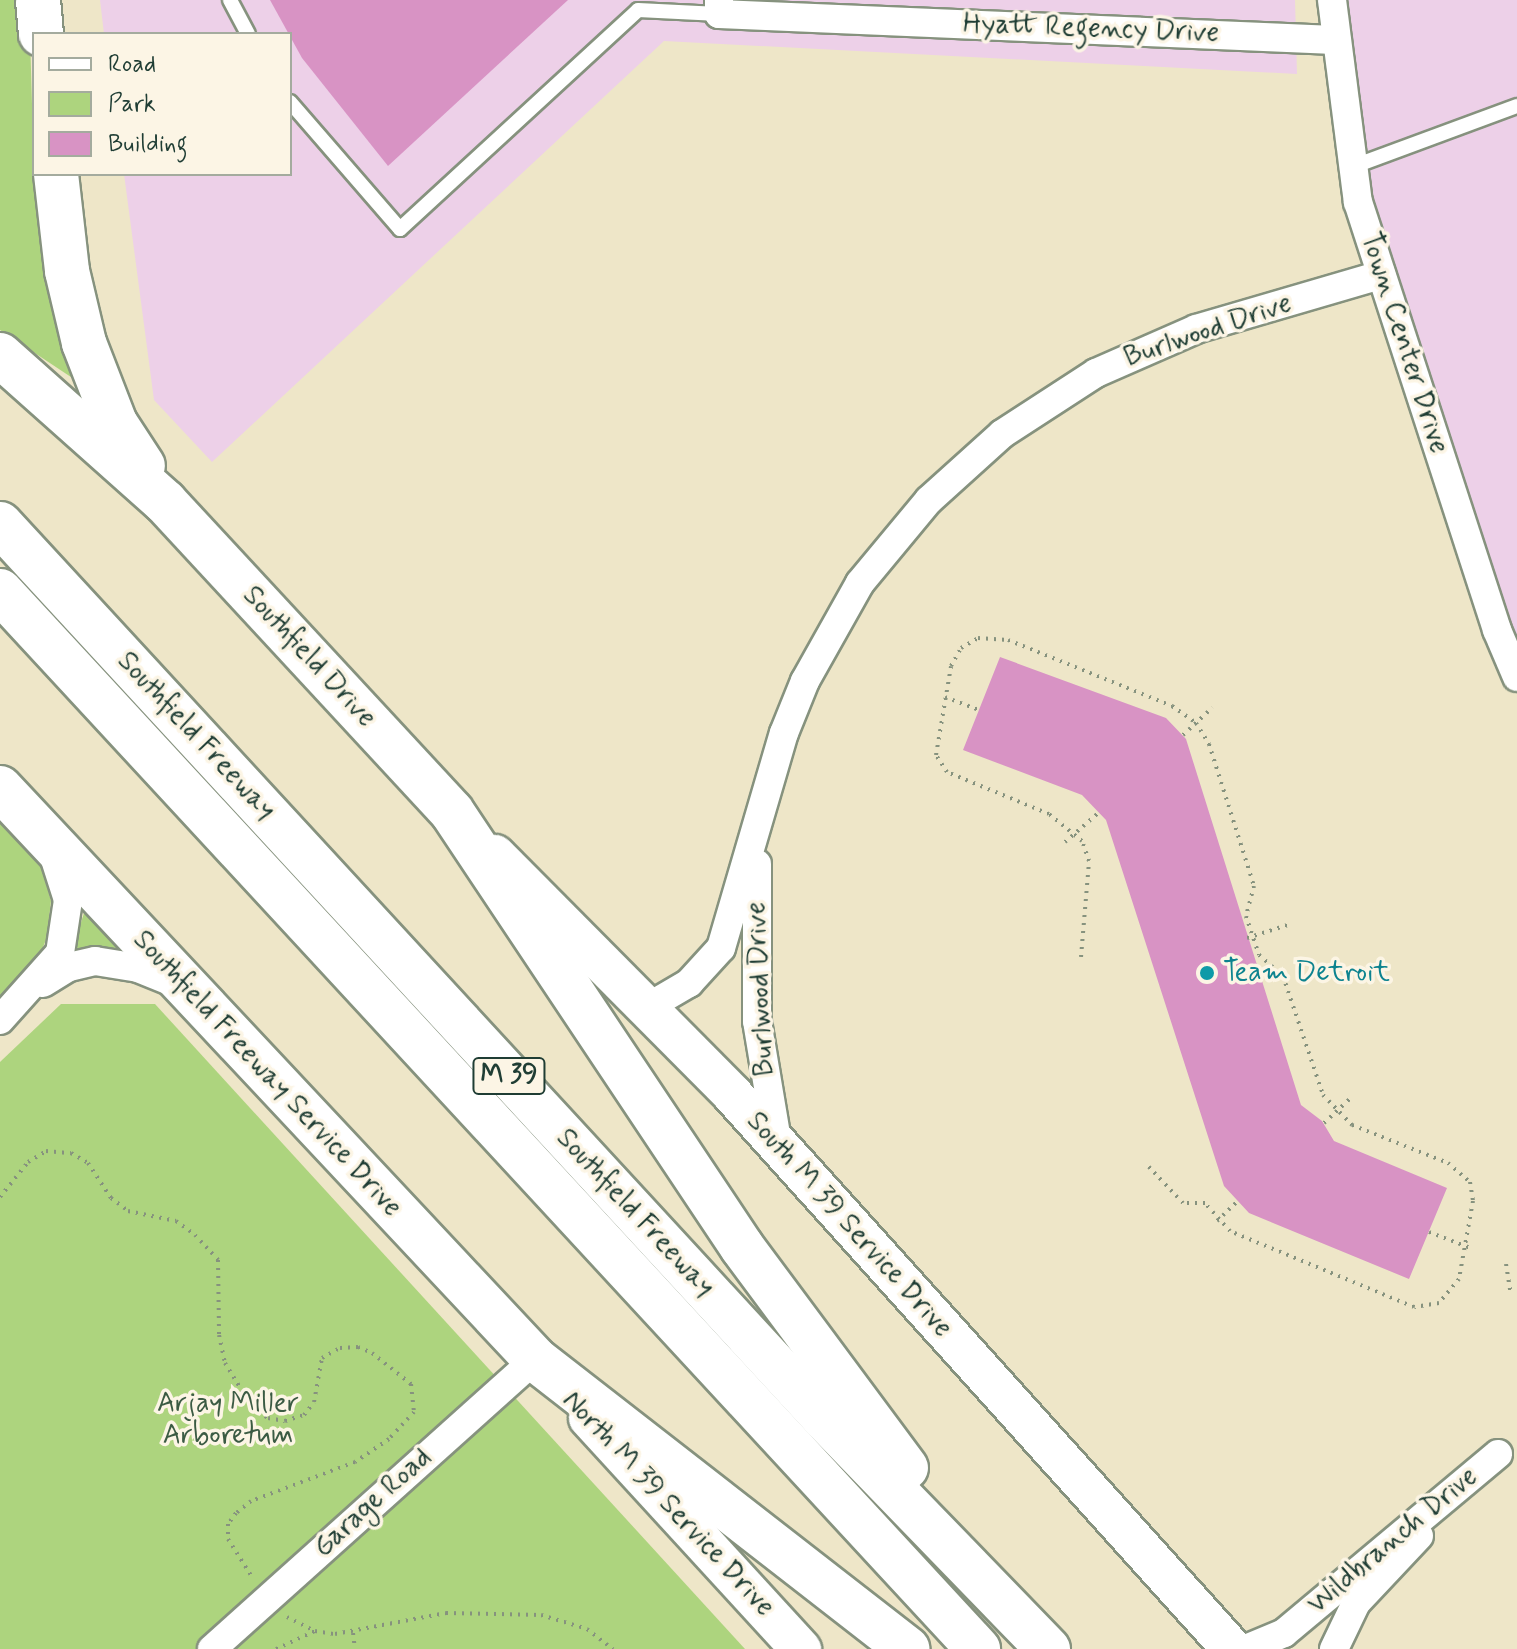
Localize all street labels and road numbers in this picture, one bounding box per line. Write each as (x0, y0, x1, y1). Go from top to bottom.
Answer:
street label: Hyatt Regency Drive (964, 8, 1218, 50)
street label: Town Center Drive (1353, 229, 1455, 457)
street label: Burlwood Drive (1121, 287, 1295, 375)
street label: Southfield Drive (236, 580, 382, 734)
street label: Southfield Freeway (109, 644, 283, 828)
street label: Burlwood Drive (740, 902, 782, 1076)
street label: Southfield Freeway Service Drive (125, 923, 409, 1225)
road number: M 39 (471, 1054, 547, 1098)
street label: South M 39 Service Drive (739, 1106, 959, 1344)
street label: Southfield Freeway (548, 1121, 722, 1305)
street label: North M 39 Service Drive (555, 1385, 781, 1623)
street label: Garage Road (307, 1441, 439, 1565)
street label: Wildbranch Drive (1301, 1460, 1485, 1622)

